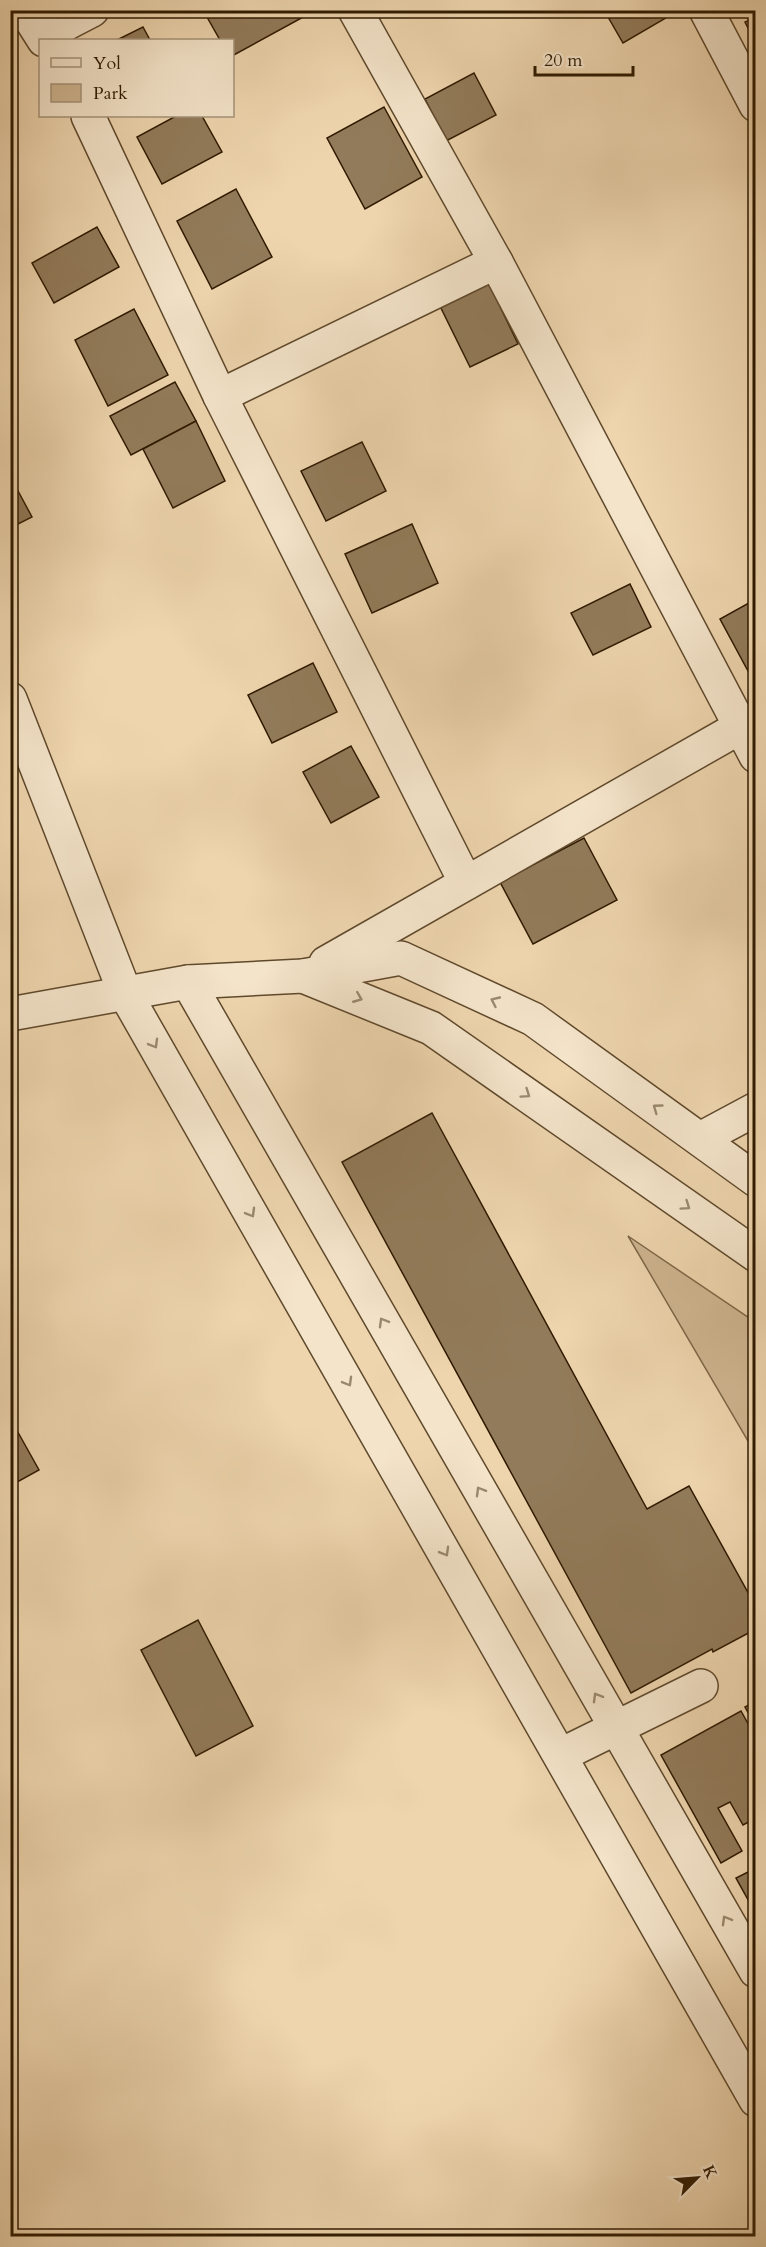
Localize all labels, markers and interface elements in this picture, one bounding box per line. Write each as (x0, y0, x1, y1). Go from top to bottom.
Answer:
legend (39, 39, 234, 117)
scale bar (535, 39, 632, 77)
text: 20 m (544, 48, 583, 73)
text: Yol (93, 51, 121, 76)
text: Park (93, 81, 128, 106)
one-way arrow (351, 991, 362, 1003)
one-way arrow (490, 997, 501, 1009)
one-way arrow (147, 1038, 159, 1048)
one-way arrow (519, 1087, 530, 1098)
one-way arrow (653, 1104, 664, 1115)
one-way arrow (679, 1199, 690, 1210)
one-way arrow (244, 1207, 255, 1217)
one-way arrow (379, 1318, 390, 1328)
one-way arrow (341, 1376, 352, 1387)
one-way arrow (475, 1487, 487, 1497)
one-way arrow (438, 1546, 449, 1556)
one-way arrow (593, 1693, 605, 1703)
one-way arrow (722, 1916, 733, 1926)
north arrow (667, 2148, 727, 2208)
text: K (697, 2162, 722, 2183)

